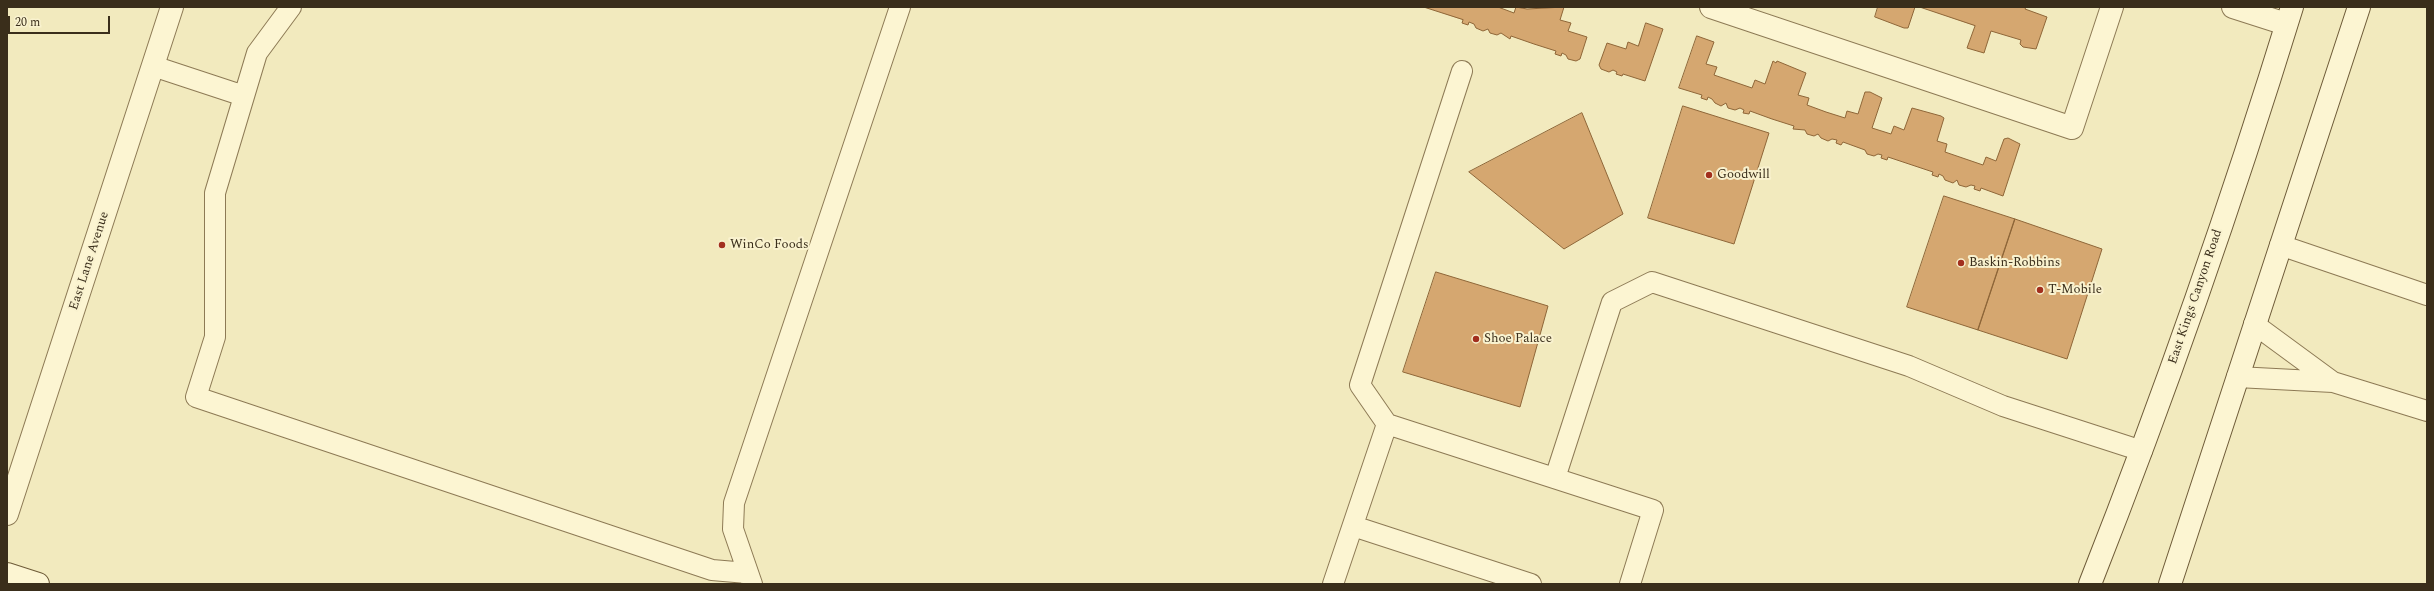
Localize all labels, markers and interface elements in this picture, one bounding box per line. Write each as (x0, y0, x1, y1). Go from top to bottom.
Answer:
scale bar (10, 8, 112, 34)
text: 20 m (15, 13, 40, 32)
place label: Goodwill (1717, 167, 1770, 183)
marker: Goodwill (1704, 170, 1714, 180)
street label: East Lane Avenue (67, 210, 113, 312)
street label: East Kings Canyon Road (2166, 228, 2226, 366)
place label: WinCo Foods (730, 237, 809, 253)
marker: WinCo Foods (717, 240, 727, 250)
place label: Baskin-Robbins (1969, 255, 2060, 271)
marker: Baskin-Robbins (1956, 258, 1966, 268)
place label: T-Mobile (2048, 282, 2102, 298)
marker: T-Mobile (2035, 285, 2045, 295)
place label: Shoe Palace (1484, 331, 1552, 347)
marker: Shoe Palace (1471, 334, 1481, 344)

